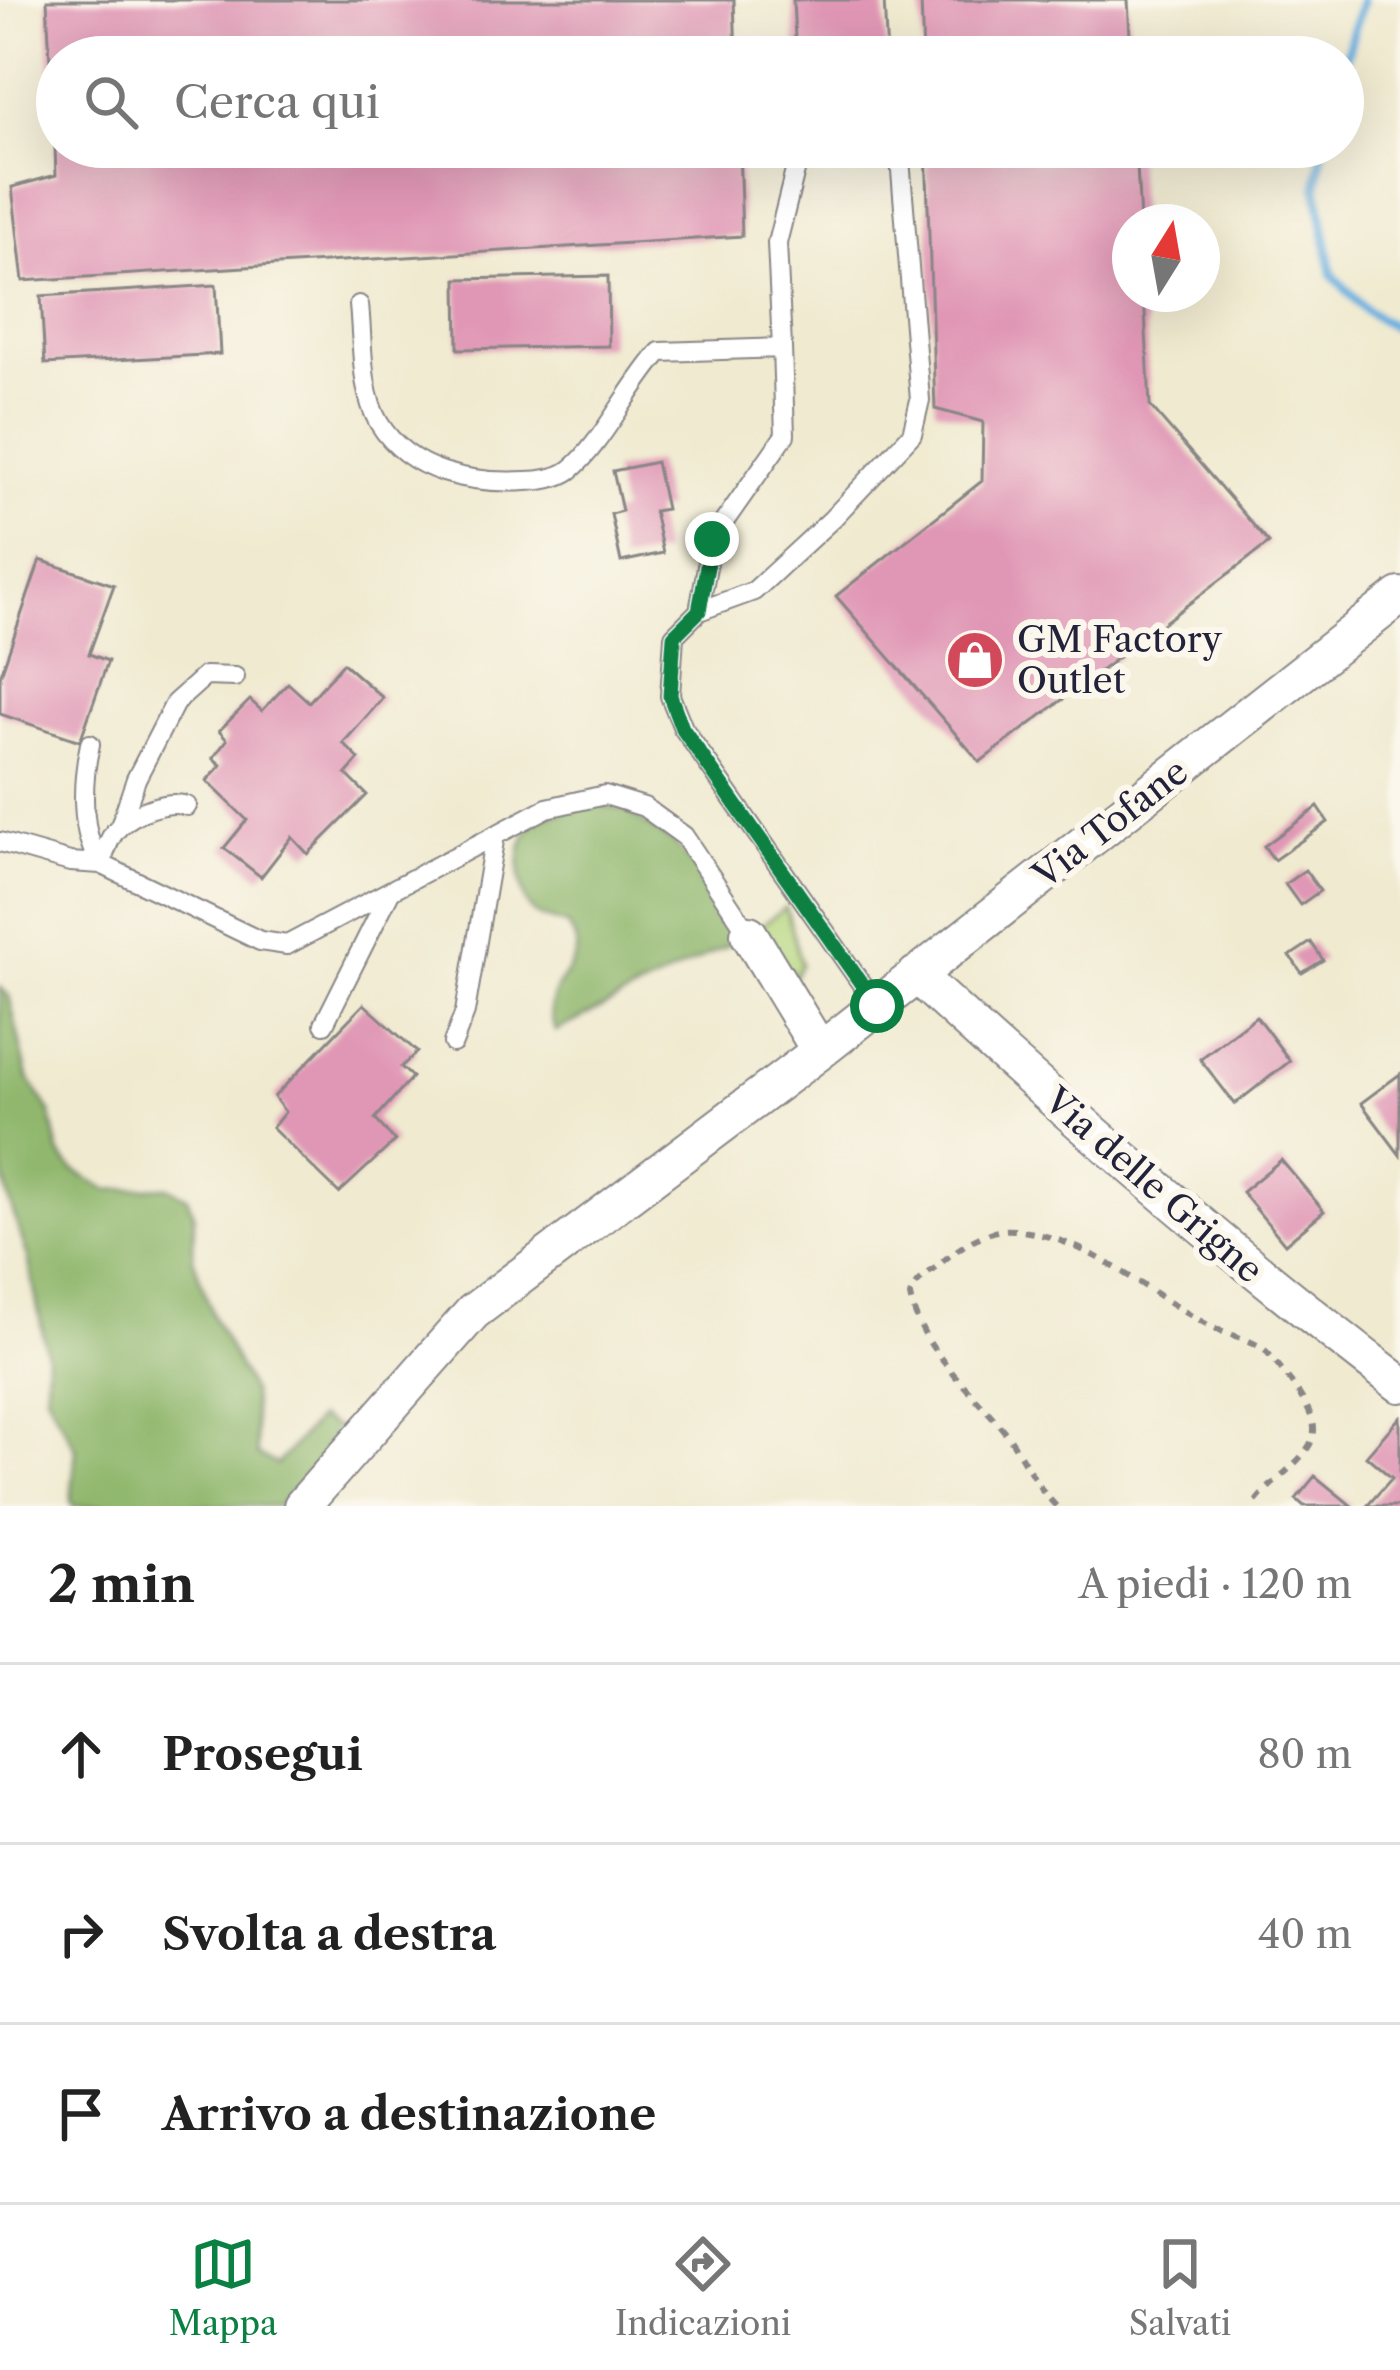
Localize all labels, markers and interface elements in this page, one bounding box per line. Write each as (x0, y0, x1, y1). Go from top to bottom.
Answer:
search box (36, 36, 1364, 168)
icon: search (78, 69, 144, 135)
text: Cerca qui (174, 74, 380, 130)
north arrow (1112, 204, 1220, 312)
route end (685, 512, 739, 566)
place label: GM Factory Outlet (1017, 617, 1223, 702)
shop icon: GM Factory Outlet (944, 629, 1006, 691)
street label: Via Tofane (1023, 749, 1196, 898)
route start (850, 979, 904, 1033)
street label: Via delle Grigne (1035, 1078, 1272, 1292)
text: 2 min (48, 1553, 195, 1615)
text: A piedi · 120 m (1079, 1560, 1352, 1608)
icon: ahead (48, 1721, 114, 1787)
text: Prosegui (162, 1726, 363, 1782)
text: 80 m (1257, 1730, 1352, 1778)
icon: right (48, 1901, 114, 1967)
text: Svolta a destra (162, 1906, 496, 1962)
text: 40 m (1258, 1910, 1352, 1958)
icon: arrive (48, 2081, 114, 2147)
text: Arrivo a destinazione (162, 2086, 656, 2142)
tab: Mappa (169, 2231, 277, 2344)
tab: Indicazioni (615, 2231, 791, 2344)
tab: Salvati (1129, 2231, 1231, 2344)

